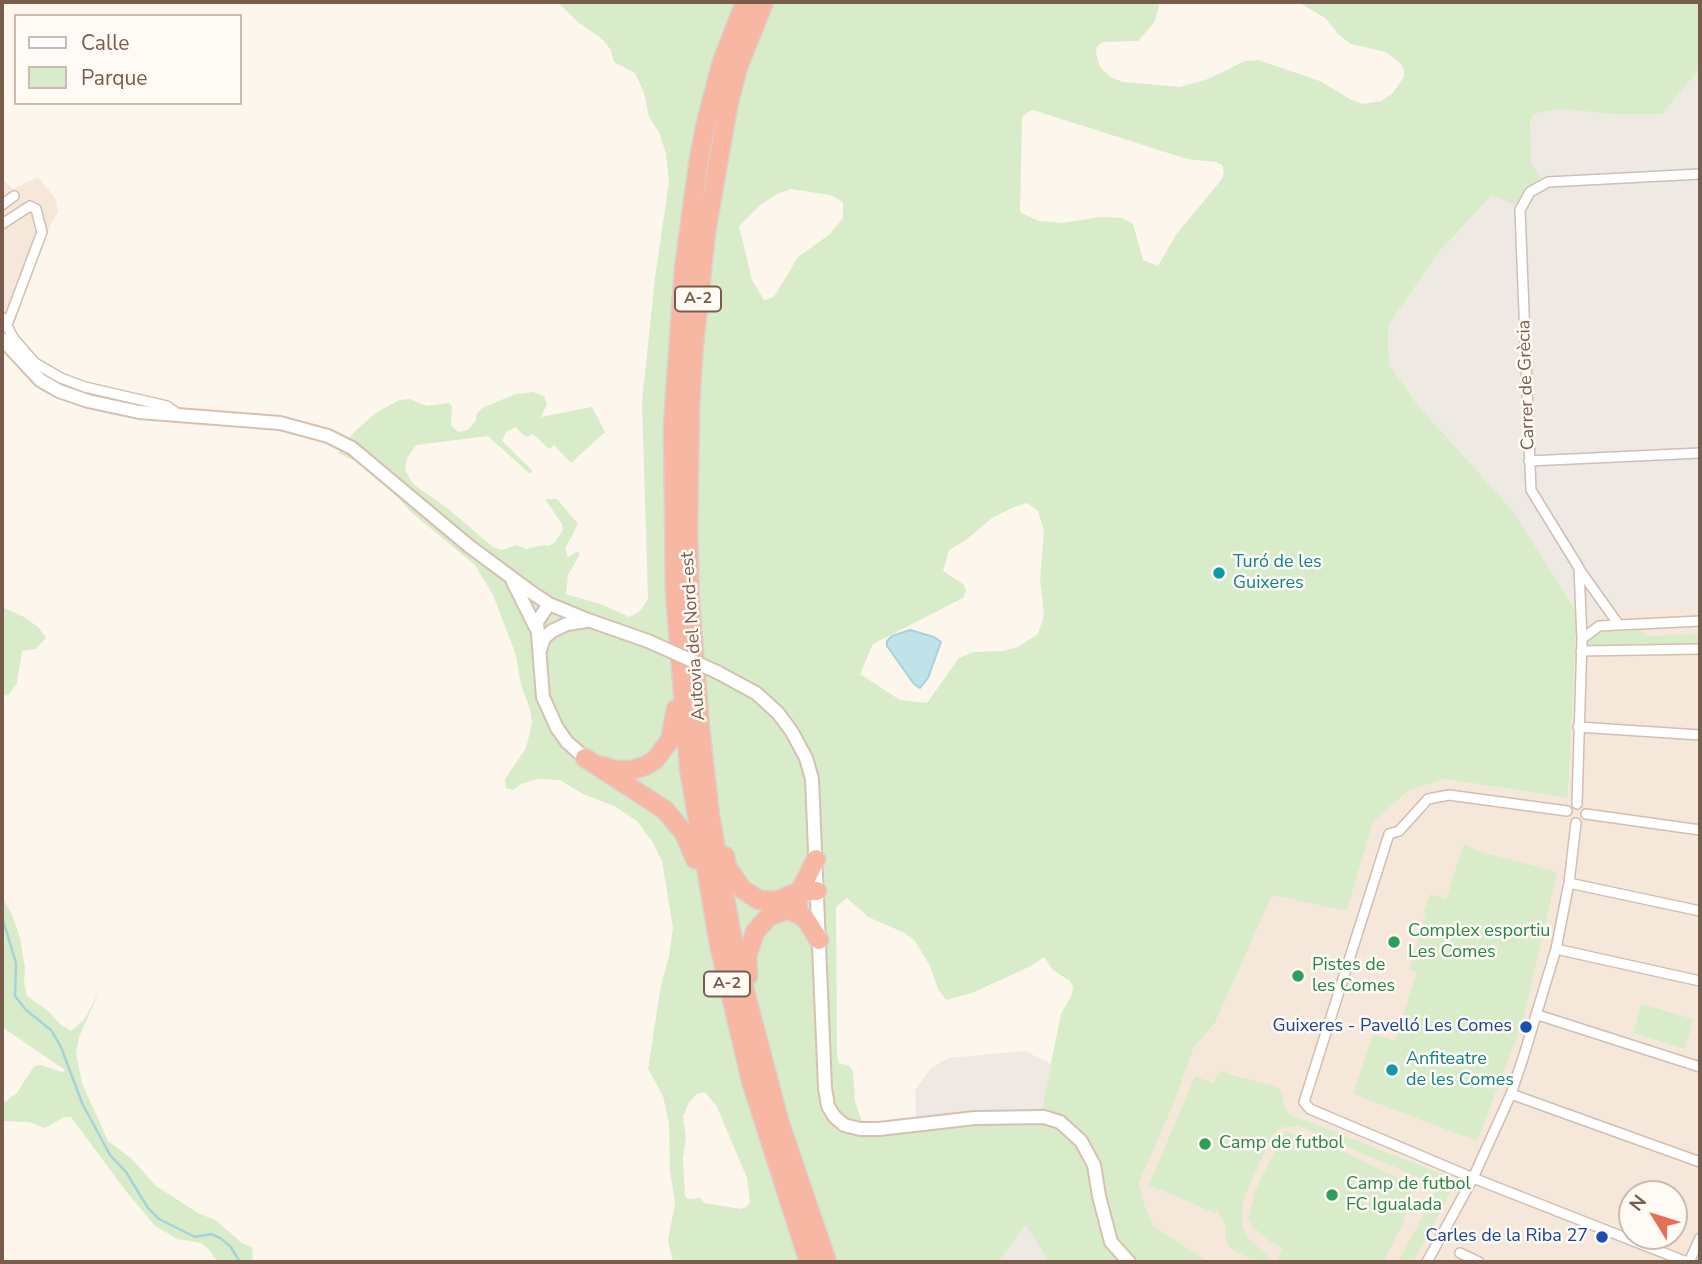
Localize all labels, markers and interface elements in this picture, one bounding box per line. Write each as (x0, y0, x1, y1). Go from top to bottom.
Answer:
legend (14, 14, 242, 105)
text: Calle (81, 29, 129, 57)
text: Parque (81, 64, 148, 92)
road number: A-2 (675, 286, 721, 312)
street label: Carrer de Grècia (1514, 319, 1540, 451)
street label: Autovia del Nord-est (677, 551, 711, 721)
place label: Turó de les Guixeres (1233, 552, 1322, 594)
marker: Turó de les Guixeres (1211, 565, 1227, 581)
place label: Complex esportiu Les Comes (1408, 921, 1550, 964)
marker: Complex esportiu Les Comes (1386, 934, 1402, 950)
place label: Pistes de les Comes (1312, 955, 1395, 998)
marker: Pistes de les Comes (1290, 968, 1306, 984)
road number: A-2 (704, 972, 750, 996)
place label: Guixeres - Pavelló Les Comes (1272, 1016, 1512, 1038)
marker: Guixeres - Pavelló Les Comes (1518, 1019, 1534, 1035)
place label: Anfiteatre de les Comes (1406, 1049, 1514, 1092)
marker: Anfiteatre de les Comes (1384, 1062, 1400, 1078)
place label: Camp de futbol (1219, 1133, 1344, 1155)
marker: Camp de futbol (1197, 1136, 1213, 1152)
place label: Camp de futbol FC Igualada (1346, 1174, 1471, 1216)
north arrow (1618, 1180, 1688, 1250)
marker: Camp de futbol FC Igualada (1324, 1187, 1340, 1203)
text: N (1623, 1190, 1653, 1217)
place label: Carles de la Riba 27 (1425, 1226, 1588, 1248)
marker: Carles de la Riba 27 (1594, 1229, 1610, 1245)

